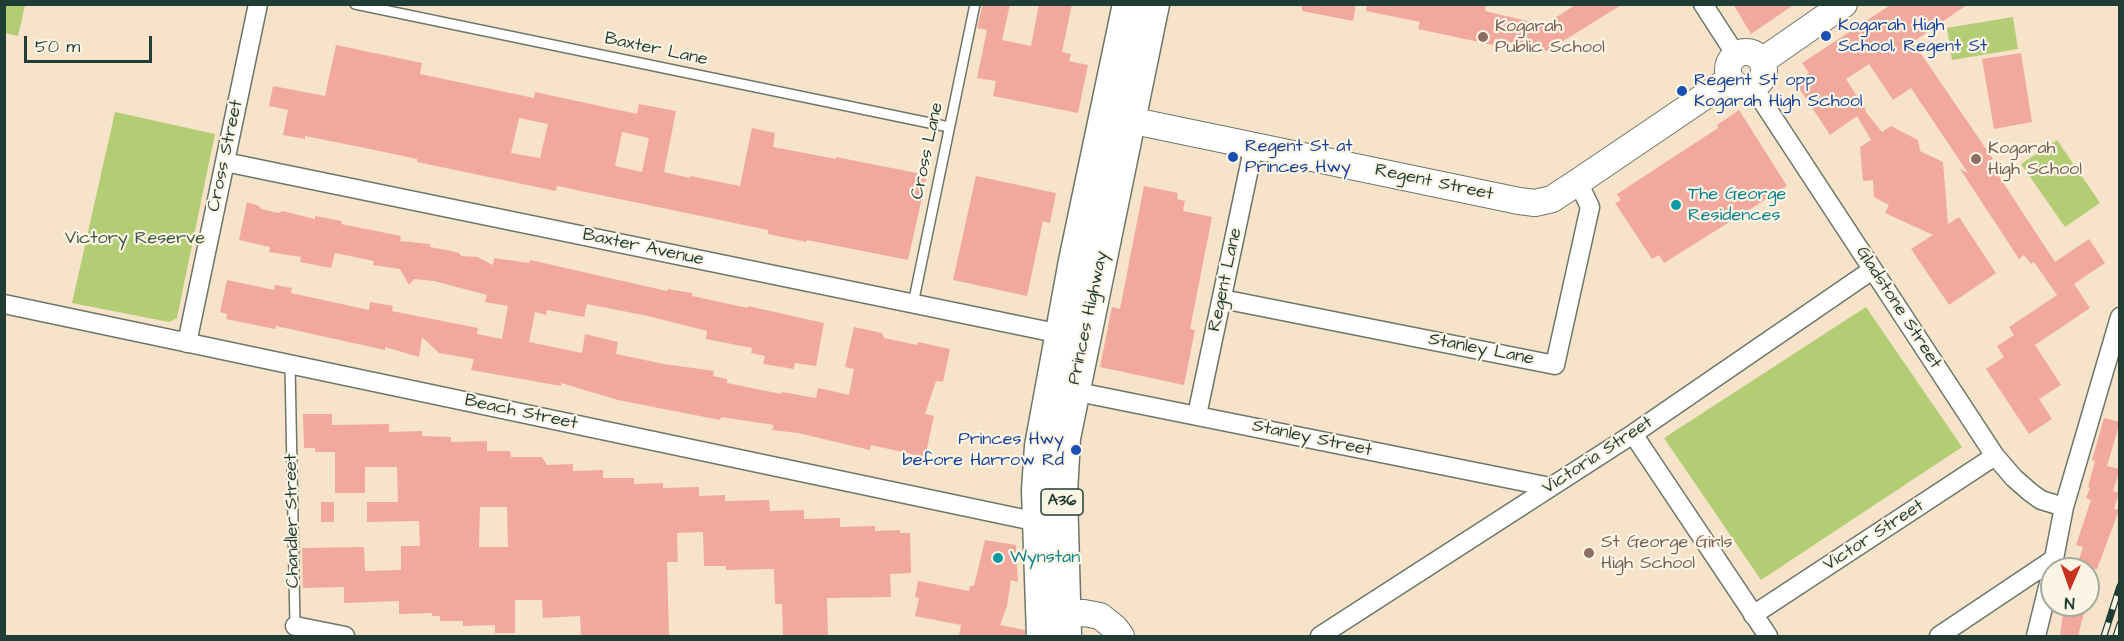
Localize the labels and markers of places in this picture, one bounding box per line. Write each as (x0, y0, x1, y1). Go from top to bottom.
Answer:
place label: Kogarah High School, Regent St (1838, 15, 1987, 57)
place label: Kogarah Public School (1495, 16, 1605, 58)
marker: Kogarah High School, Regent St (1819, 29, 1833, 43)
marker: Kogarah Public School (1476, 30, 1490, 44)
place label: Regent St opp Kogarah High School (1694, 70, 1863, 112)
marker: Regent St opp Kogarah High School (1675, 84, 1689, 98)
place label: Regent St at Princes Hwy (1245, 136, 1353, 178)
place label: Kogarah High School (1988, 138, 2082, 180)
marker: Regent St at Princes Hwy (1226, 150, 1240, 164)
marker: Kogarah High School (1969, 152, 1983, 166)
place label: The George Residences (1688, 184, 1786, 226)
marker: The George Residences (1669, 198, 1683, 212)
place label: Princes Hwy before Harrow Rd (903, 429, 1064, 472)
marker: Princes Hwy before Harrow Rd (1069, 443, 1083, 457)
place label: St George Girls High School (1601, 532, 1733, 574)
marker: St George Girls High School (1582, 546, 1596, 560)
place label: Wynstan (1010, 547, 1080, 569)
marker: Wynstan (991, 551, 1005, 565)

